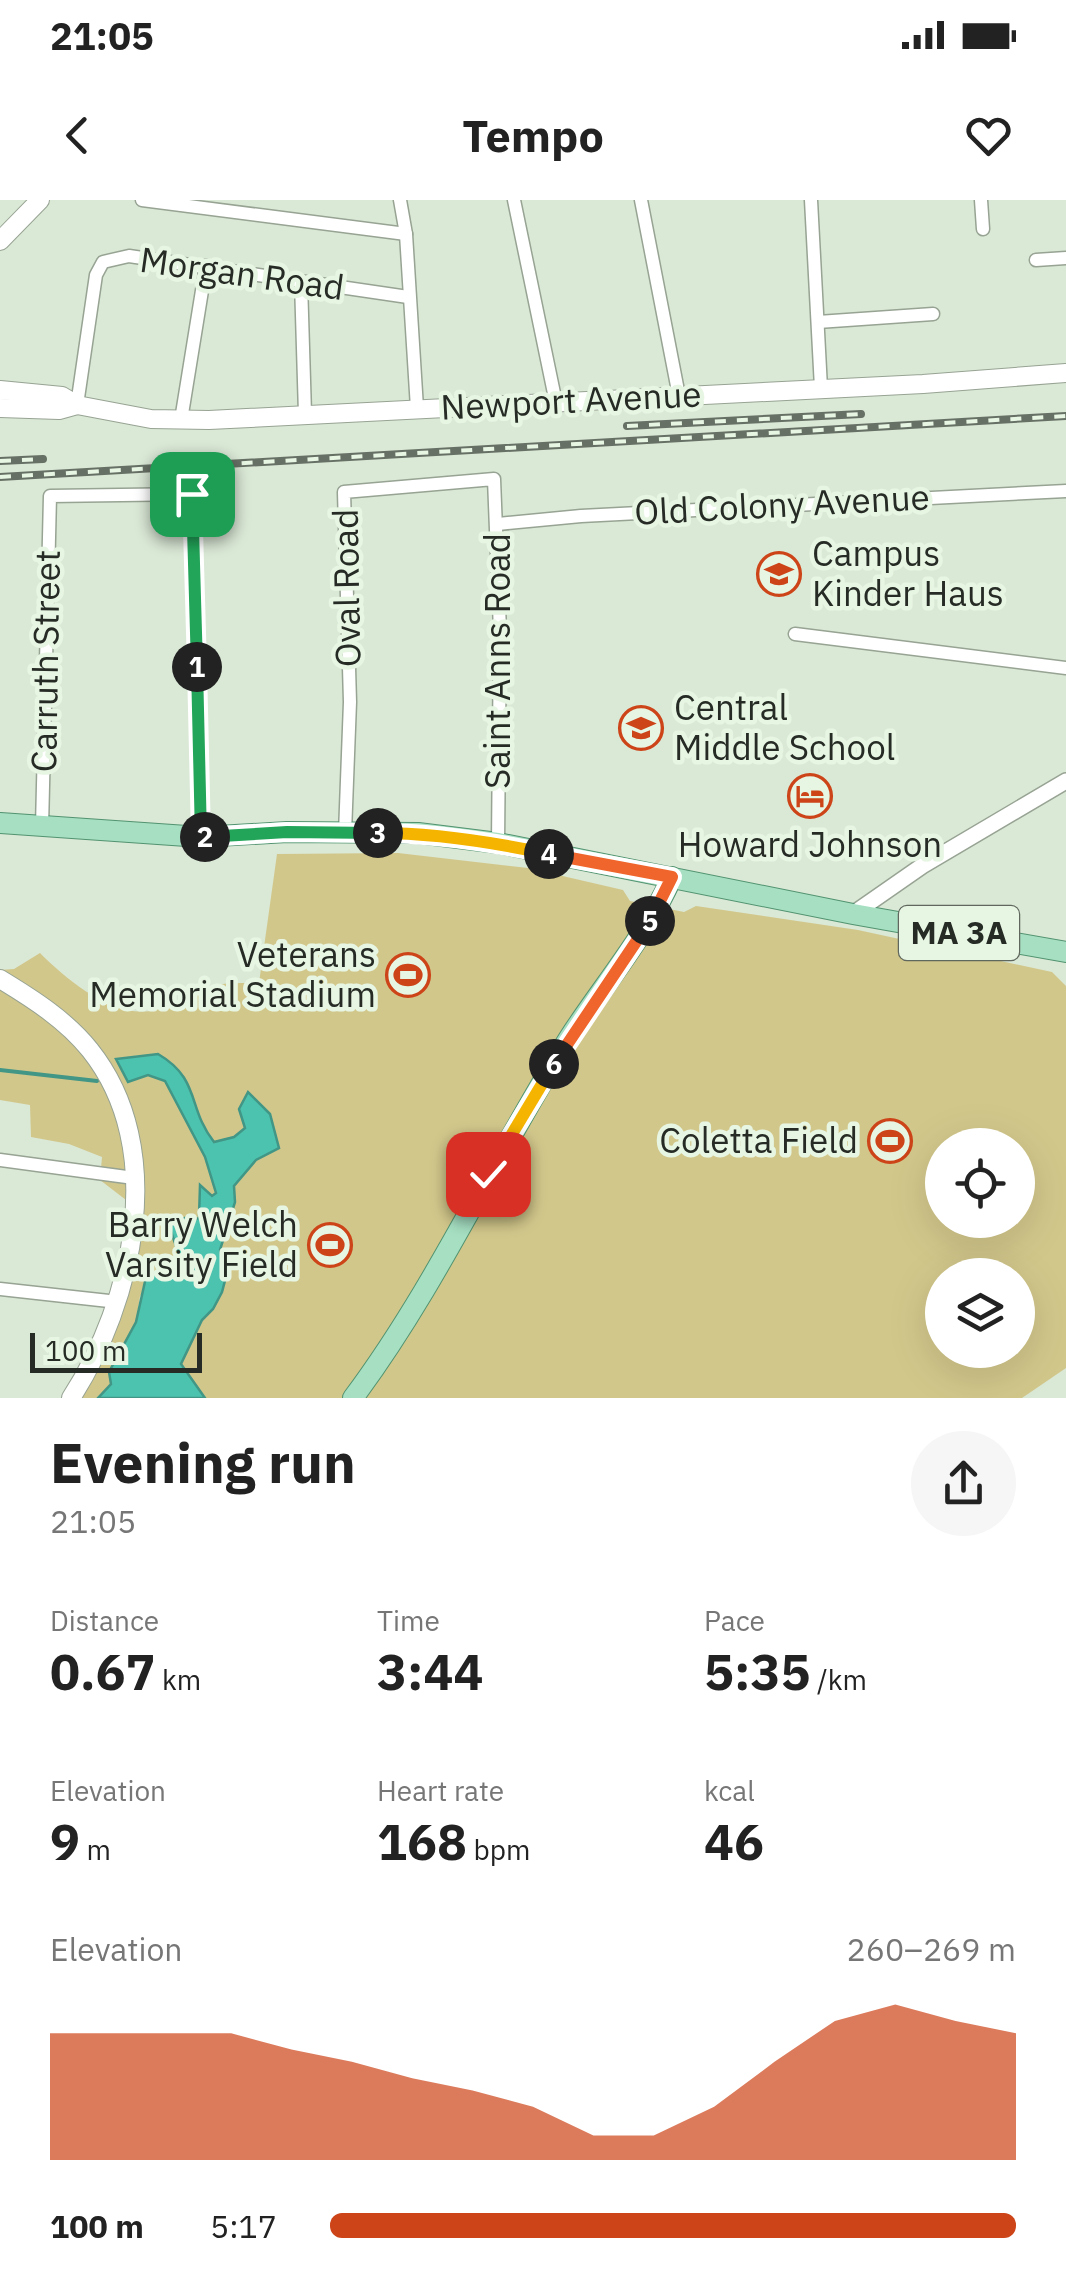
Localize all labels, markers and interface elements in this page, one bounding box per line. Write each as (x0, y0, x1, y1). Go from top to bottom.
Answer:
text: 21:05 (50, 11, 154, 60)
text: Tempo (462, 106, 604, 164)
icon: back (50, 108, 105, 163)
icon: heart (961, 108, 1016, 163)
street label: Morgan Road (137, 236, 347, 310)
street label: Newport Avenue (439, 370, 702, 430)
pin (150, 452, 235, 537)
icon: arrive (165, 467, 220, 522)
street label: Old Colony Avenue (633, 473, 931, 535)
street label: Oval Road (322, 508, 370, 668)
place label: Campus Kinder Haus (812, 530, 1004, 616)
street label: Saint Anns Road (474, 533, 520, 789)
street label: Carruth Street (20, 549, 70, 773)
school or university icon: Campus Kinder Haus (756, 551, 802, 597)
pin: 1 (172, 642, 222, 692)
text: 1 (189, 648, 205, 685)
place label: Central Middle School (674, 684, 895, 770)
school or university icon: Central Middle School (618, 705, 664, 751)
hotel icon: Howard Johnson (787, 773, 833, 819)
pin: 3 (353, 808, 403, 858)
pin: 2 (180, 812, 230, 862)
text: 3 (370, 814, 386, 851)
text: 2 (197, 818, 213, 855)
place label: Howard Johnson (678, 821, 942, 867)
pin: 4 (524, 829, 574, 879)
text: 4 (541, 835, 557, 872)
pin: 5 (625, 896, 675, 946)
text: 5 (642, 902, 658, 939)
road number: MA 3A (899, 906, 1019, 960)
place label: Veterans Memorial Stadium (89, 931, 376, 1017)
sports icon: Veterans Memorial Stadium (385, 952, 431, 998)
pin: 6 (529, 1039, 579, 1089)
text: 6 (546, 1045, 562, 1082)
place label: Coletta Field (659, 1117, 858, 1163)
sports icon: Coletta Field (867, 1118, 913, 1164)
map controls (925, 1128, 1035, 1368)
button: locate (925, 1128, 1035, 1238)
pin (446, 1132, 531, 1217)
icon: check (461, 1147, 516, 1202)
place label: Barry Welch Varsity Field (105, 1201, 298, 1287)
sports icon: Barry Welch Varsity Field (307, 1222, 353, 1268)
button: layers (925, 1258, 1035, 1368)
scale bar (30, 1328, 202, 1372)
text: 100 m (45, 1332, 126, 1369)
text: Evening run (50, 1427, 356, 1498)
button: share (911, 1431, 1016, 1536)
text: 21:05 (50, 1500, 136, 1542)
text: Distance (50, 1602, 159, 1639)
text: Time (377, 1602, 440, 1639)
text: Pace (704, 1602, 765, 1639)
text: 0.67 (50, 1639, 156, 1704)
text: 3:44 (377, 1639, 484, 1704)
text: 5:35 (704, 1639, 811, 1704)
text: km (156, 1661, 201, 1698)
text: /km (811, 1661, 867, 1698)
text: Elevation (50, 1772, 166, 1809)
text: Heart rate (377, 1772, 504, 1809)
text: kcal (704, 1772, 755, 1809)
text: 9 (50, 1809, 80, 1874)
text: 168 (377, 1809, 467, 1874)
text: 46 (704, 1809, 764, 1874)
text: m (80, 1831, 111, 1868)
text: bpm (467, 1831, 531, 1868)
text: Elevation (50, 1928, 183, 1970)
text: 260–269 m (846, 1928, 1016, 1970)
text: 100 m (50, 2205, 144, 2247)
text: 5:17 (210, 2205, 277, 2247)

